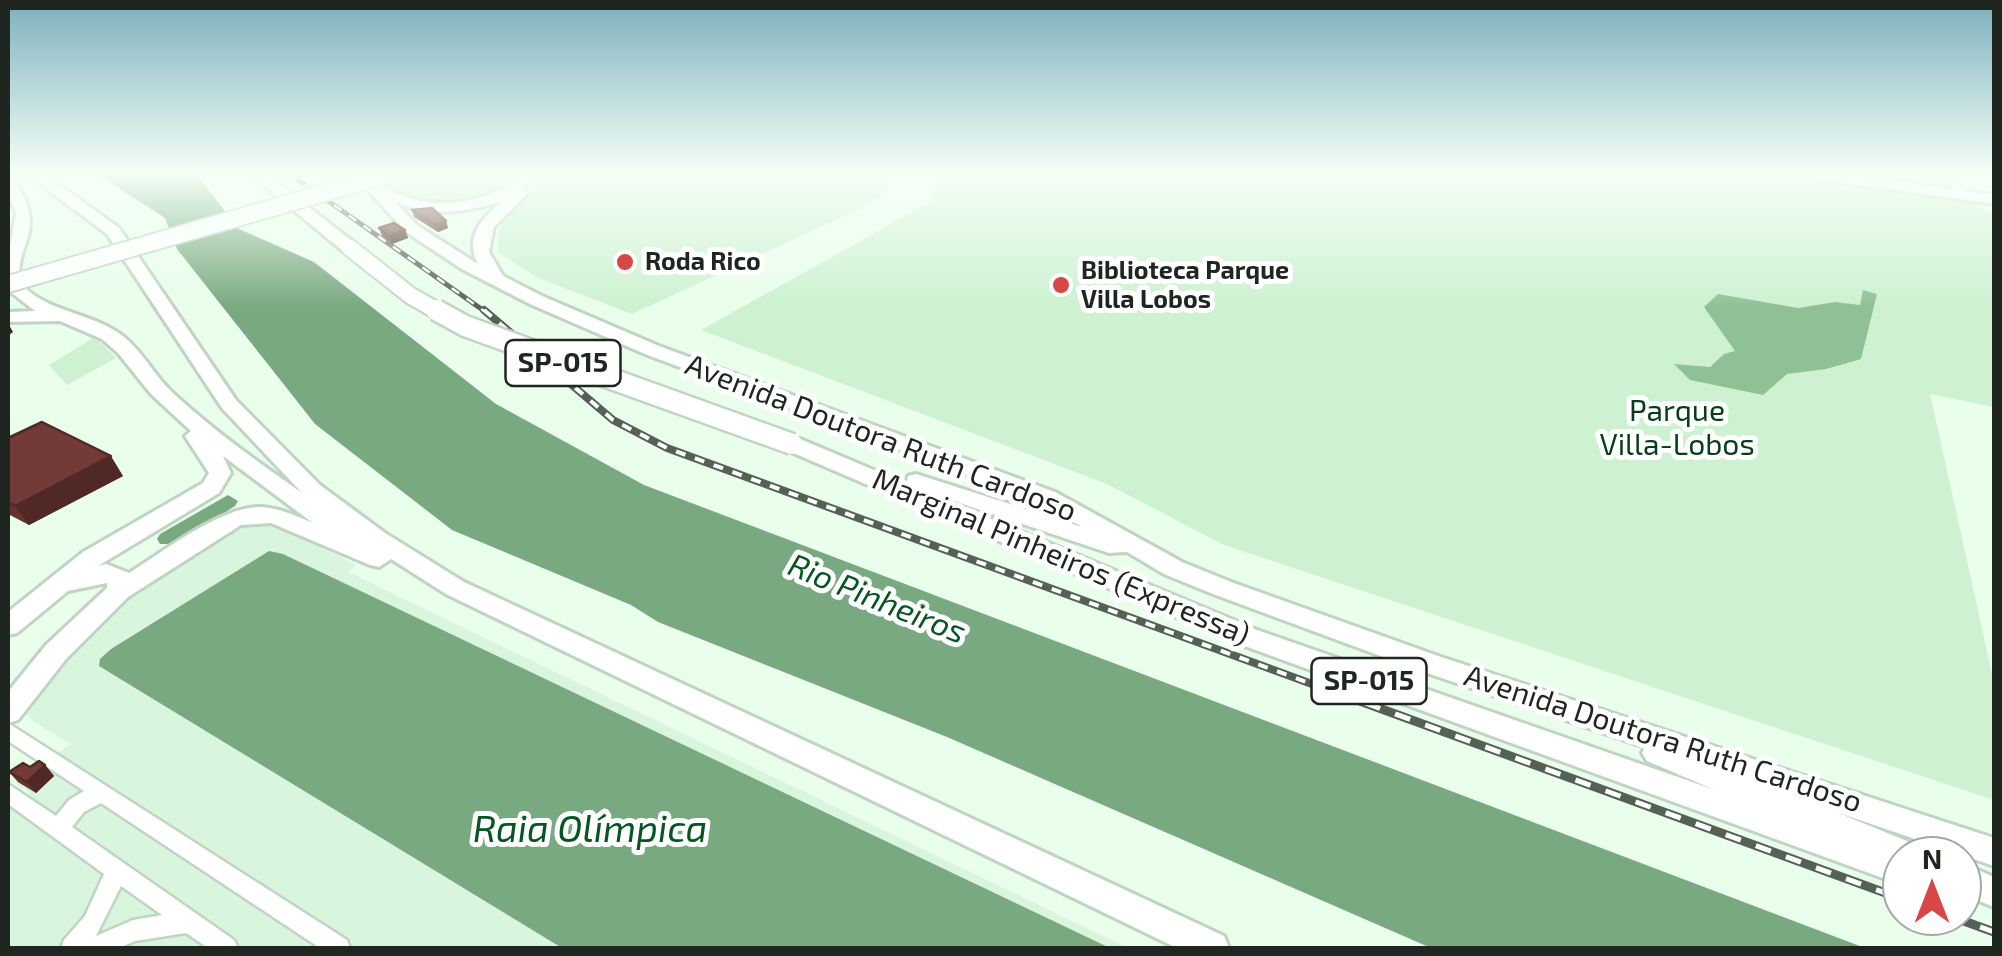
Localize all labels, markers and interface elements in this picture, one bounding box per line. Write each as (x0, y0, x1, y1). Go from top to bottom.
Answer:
place label: Roda Rico (645, 247, 761, 277)
marker: Roda Rico (614, 251, 636, 273)
place label: Biblioteca Parque Villa Lobos (1081, 256, 1289, 315)
marker: Biblioteca Parque Villa Lobos (1050, 274, 1072, 296)
road number: SP-015 (506, 340, 620, 386)
street label: Avenida Doutora Ruth Cardoso (680, 347, 1082, 529)
park label: Parque Villa-Lobos (1599, 393, 1755, 464)
street label: Marginal Pinheiros (Expressa) (867, 461, 1255, 653)
water label: Rio Pinheiros (783, 546, 971, 652)
road number: SP-015 (1312, 658, 1426, 704)
street label: Avenida Doutora Ruth Cardoso (1460, 658, 1866, 820)
water label: Raia Olímpica (473, 806, 707, 852)
north arrow (1882, 836, 1982, 936)
text: N (1922, 841, 1942, 875)

